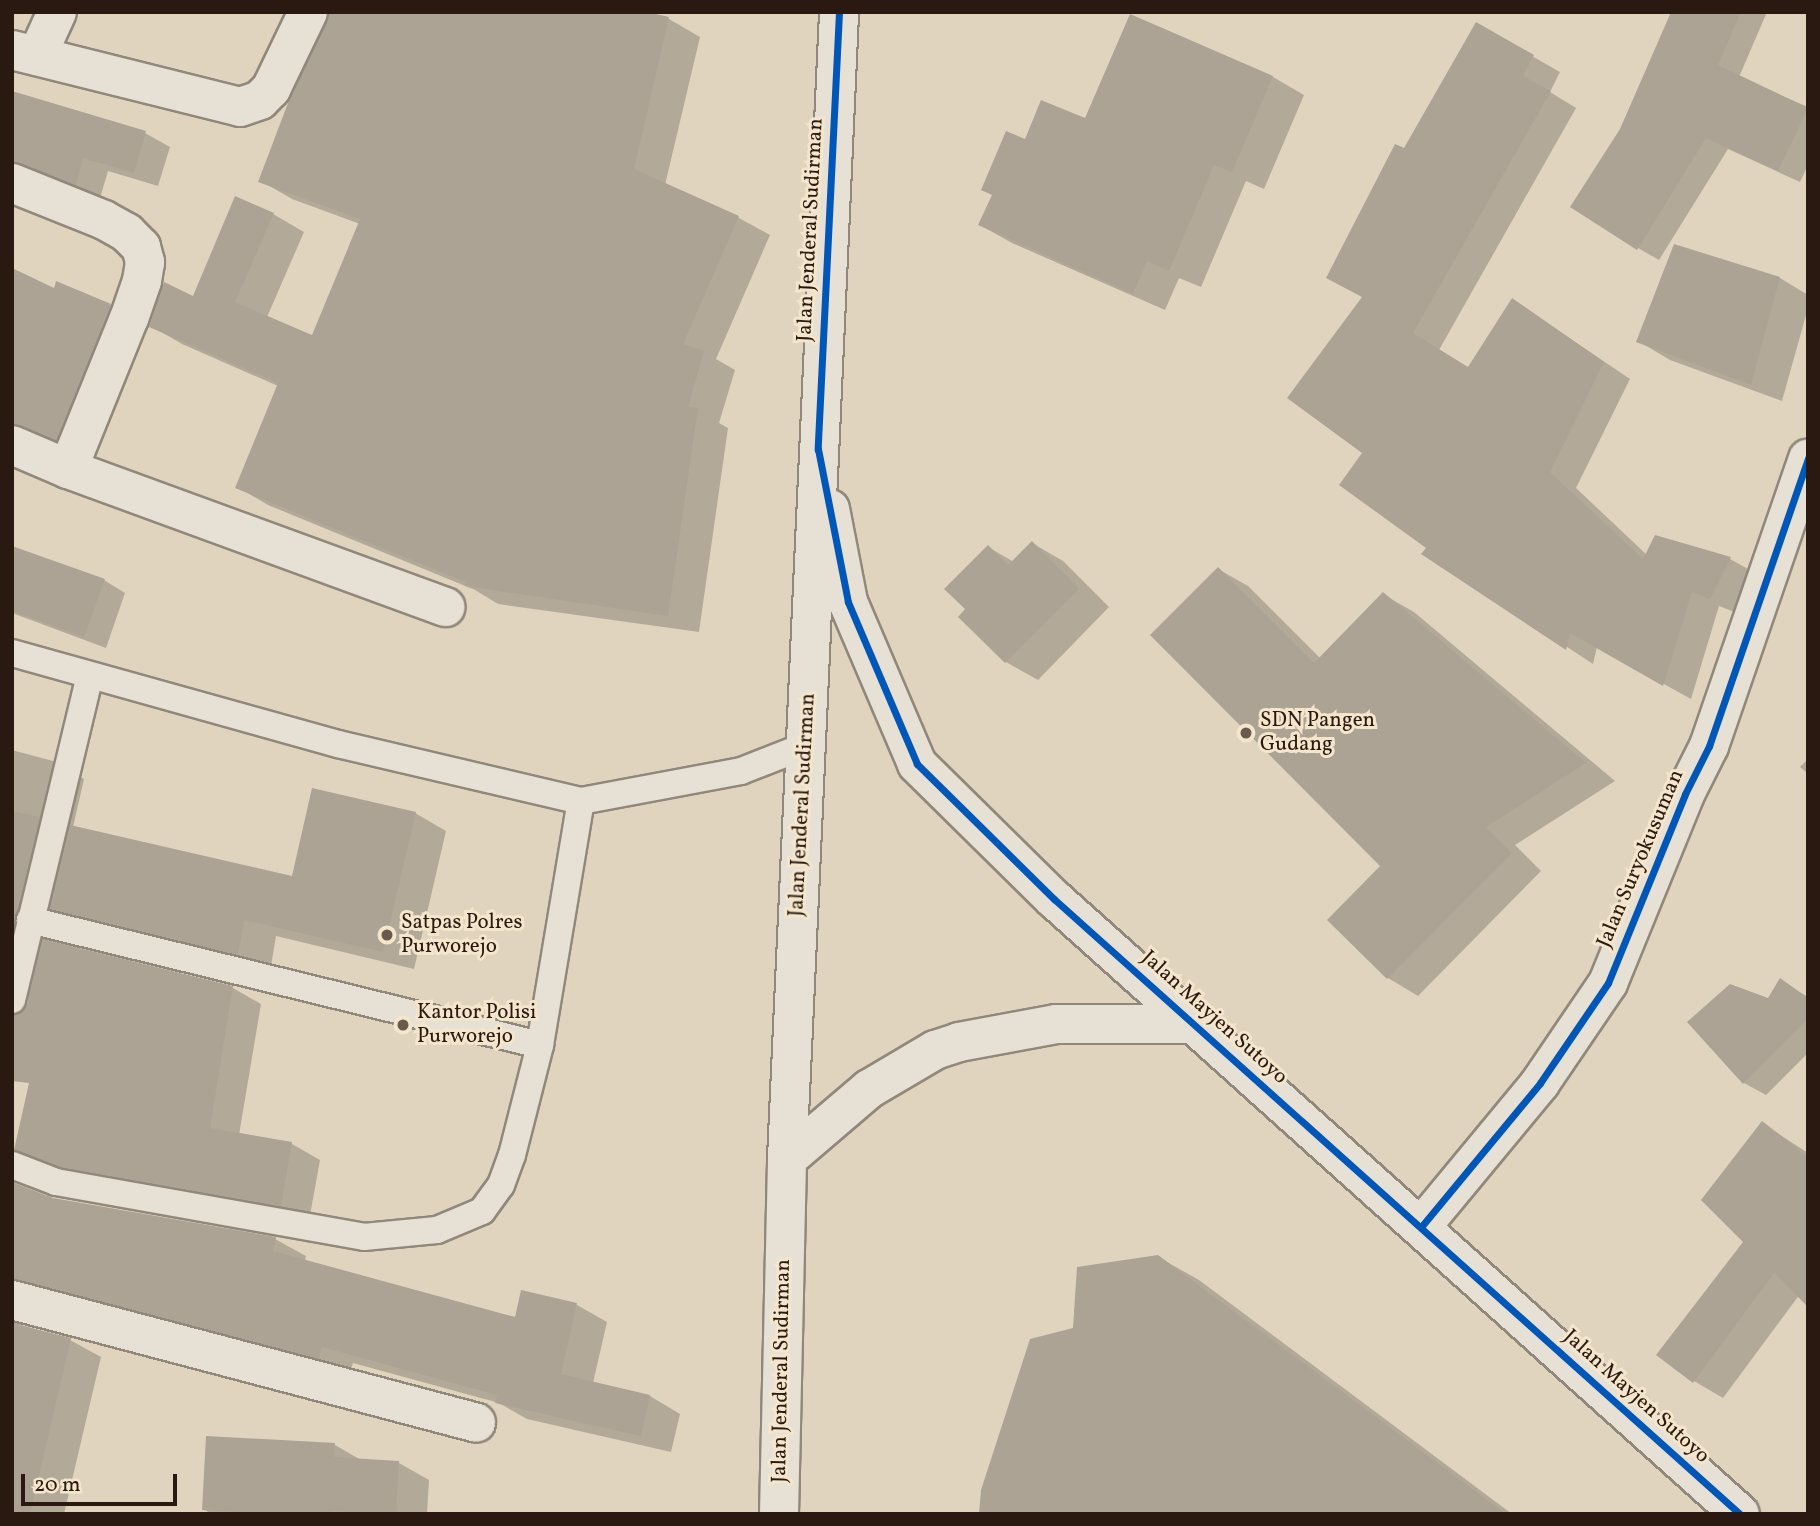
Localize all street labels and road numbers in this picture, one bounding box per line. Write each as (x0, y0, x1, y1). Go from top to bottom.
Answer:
street label: Jalan Jenderal Sudirman (793, 118, 829, 342)
street label: Jalan Jenderal Sudirman (785, 693, 821, 917)
street label: Jalan Suryokusuman (1592, 766, 1690, 952)
street label: Jalan Mayjen Sutoyo (1136, 946, 1292, 1090)
street label: Jalan Jenderal Sudirman (767, 1259, 797, 1483)
street label: Jalan Mayjen Sutoyo (1558, 1325, 1714, 1469)

